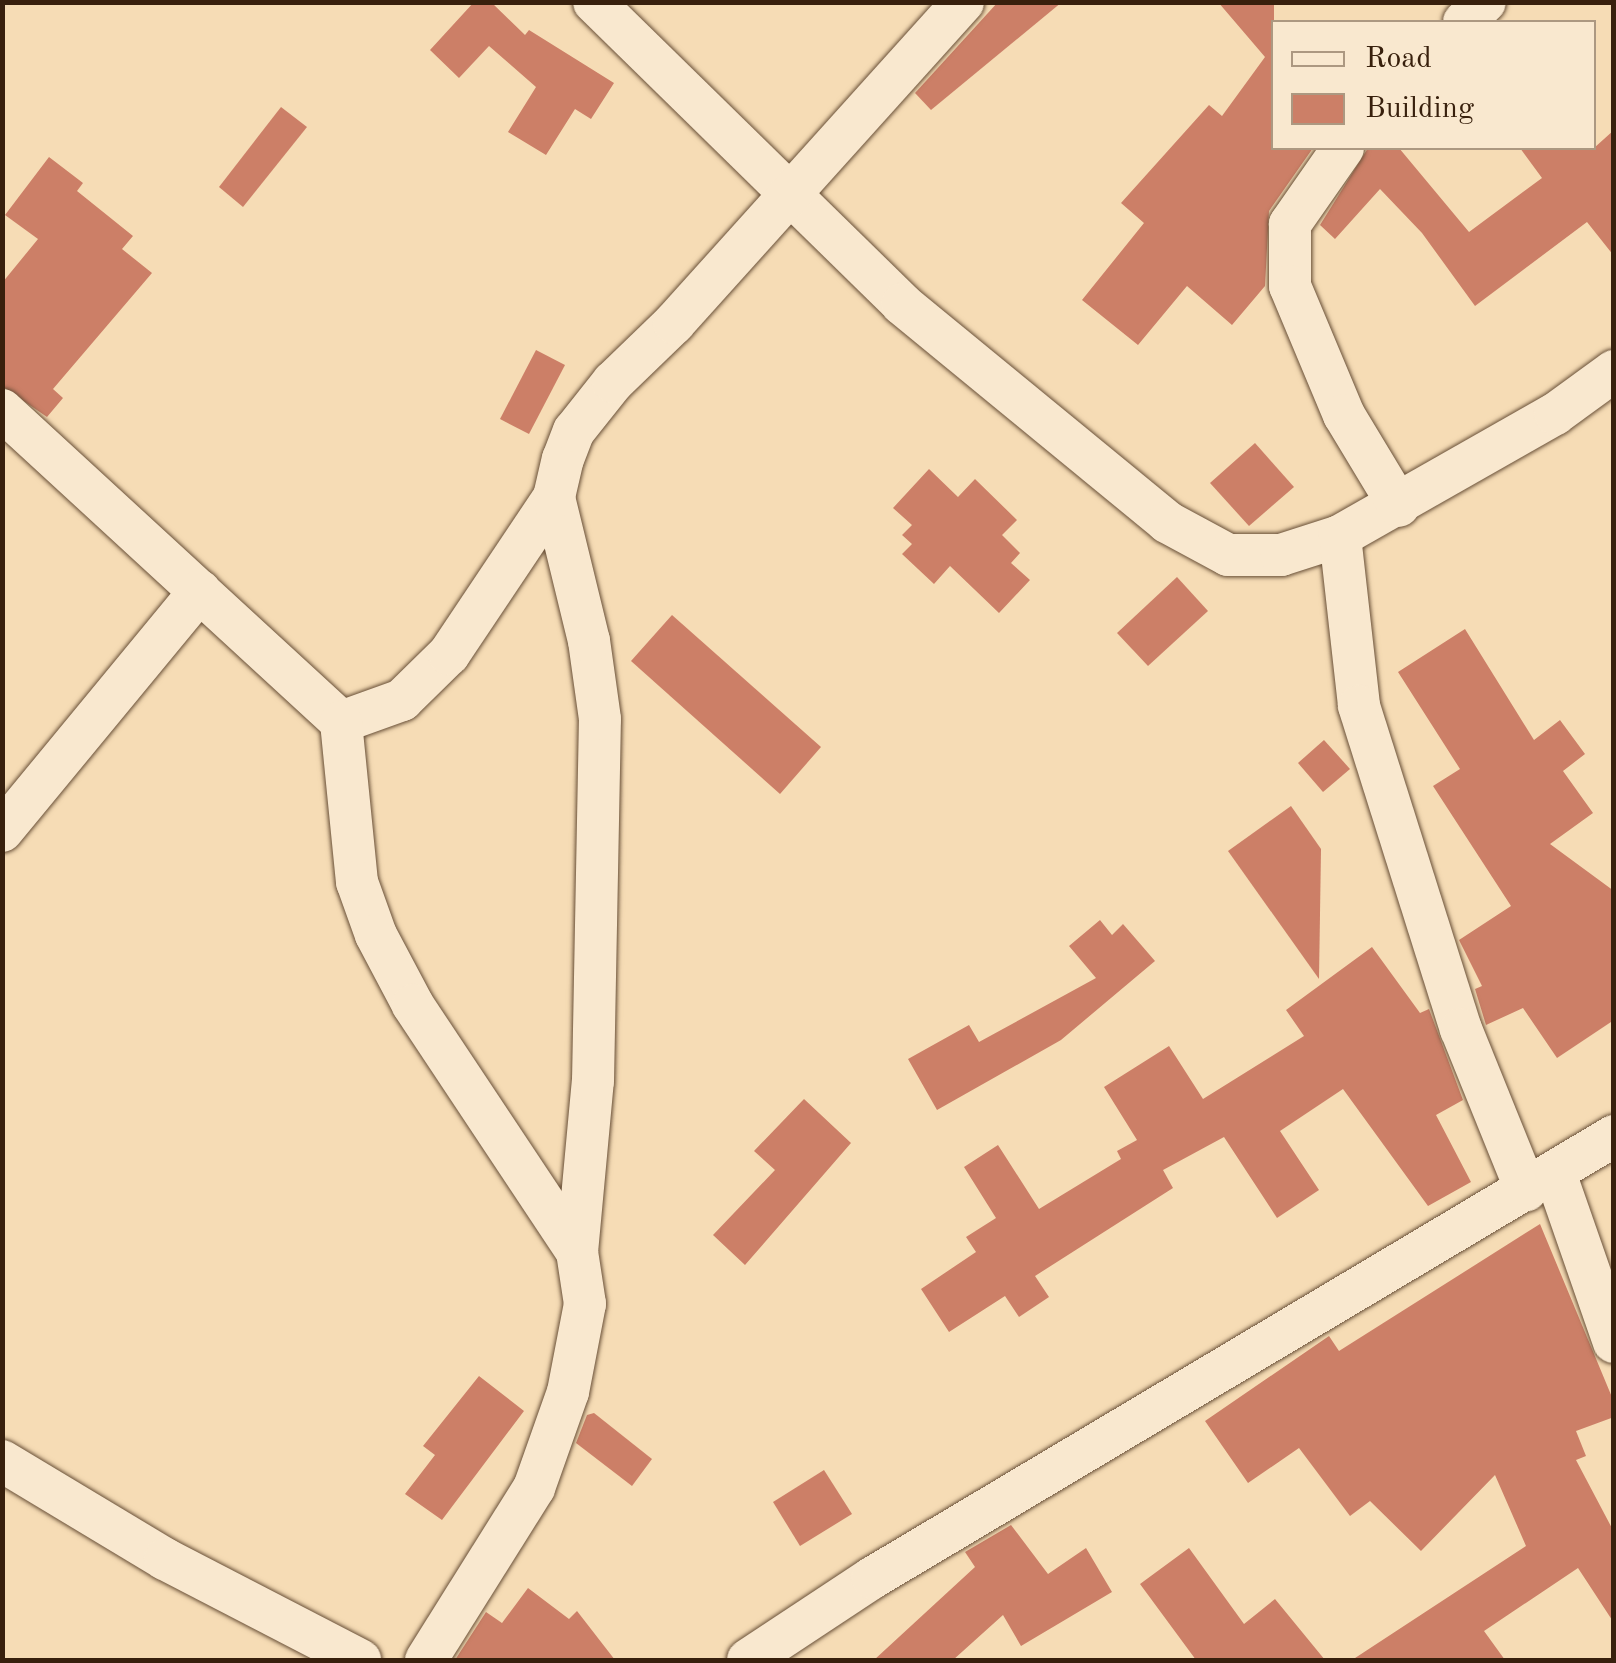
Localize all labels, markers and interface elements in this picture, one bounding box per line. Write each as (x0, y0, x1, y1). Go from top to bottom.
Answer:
legend (1271, 20, 1596, 150)
text: Road (1365, 44, 1432, 74)
text: Building (1365, 94, 1474, 124)

